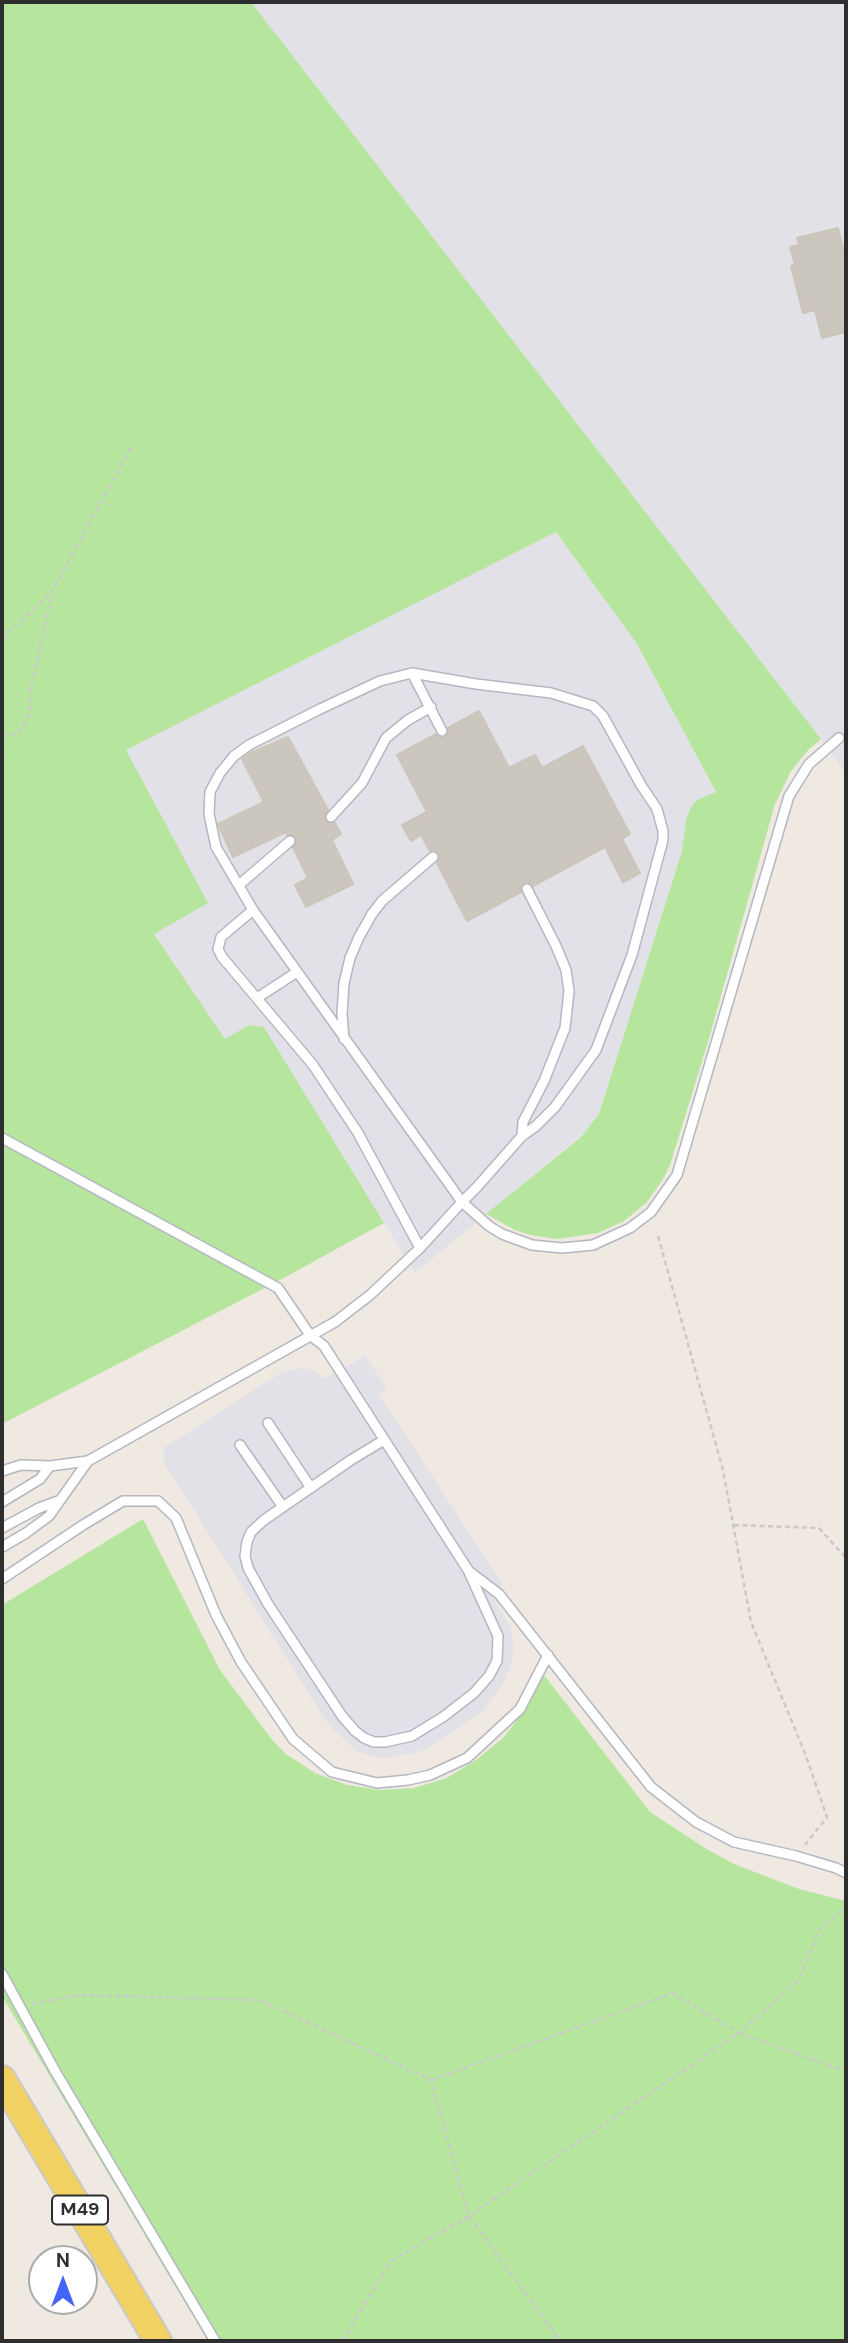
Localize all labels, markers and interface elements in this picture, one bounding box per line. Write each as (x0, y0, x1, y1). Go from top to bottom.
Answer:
road number: M49 (52, 2196, 108, 2224)
north arrow (28, 2245, 98, 2315)
text: N (56, 2248, 70, 2273)

